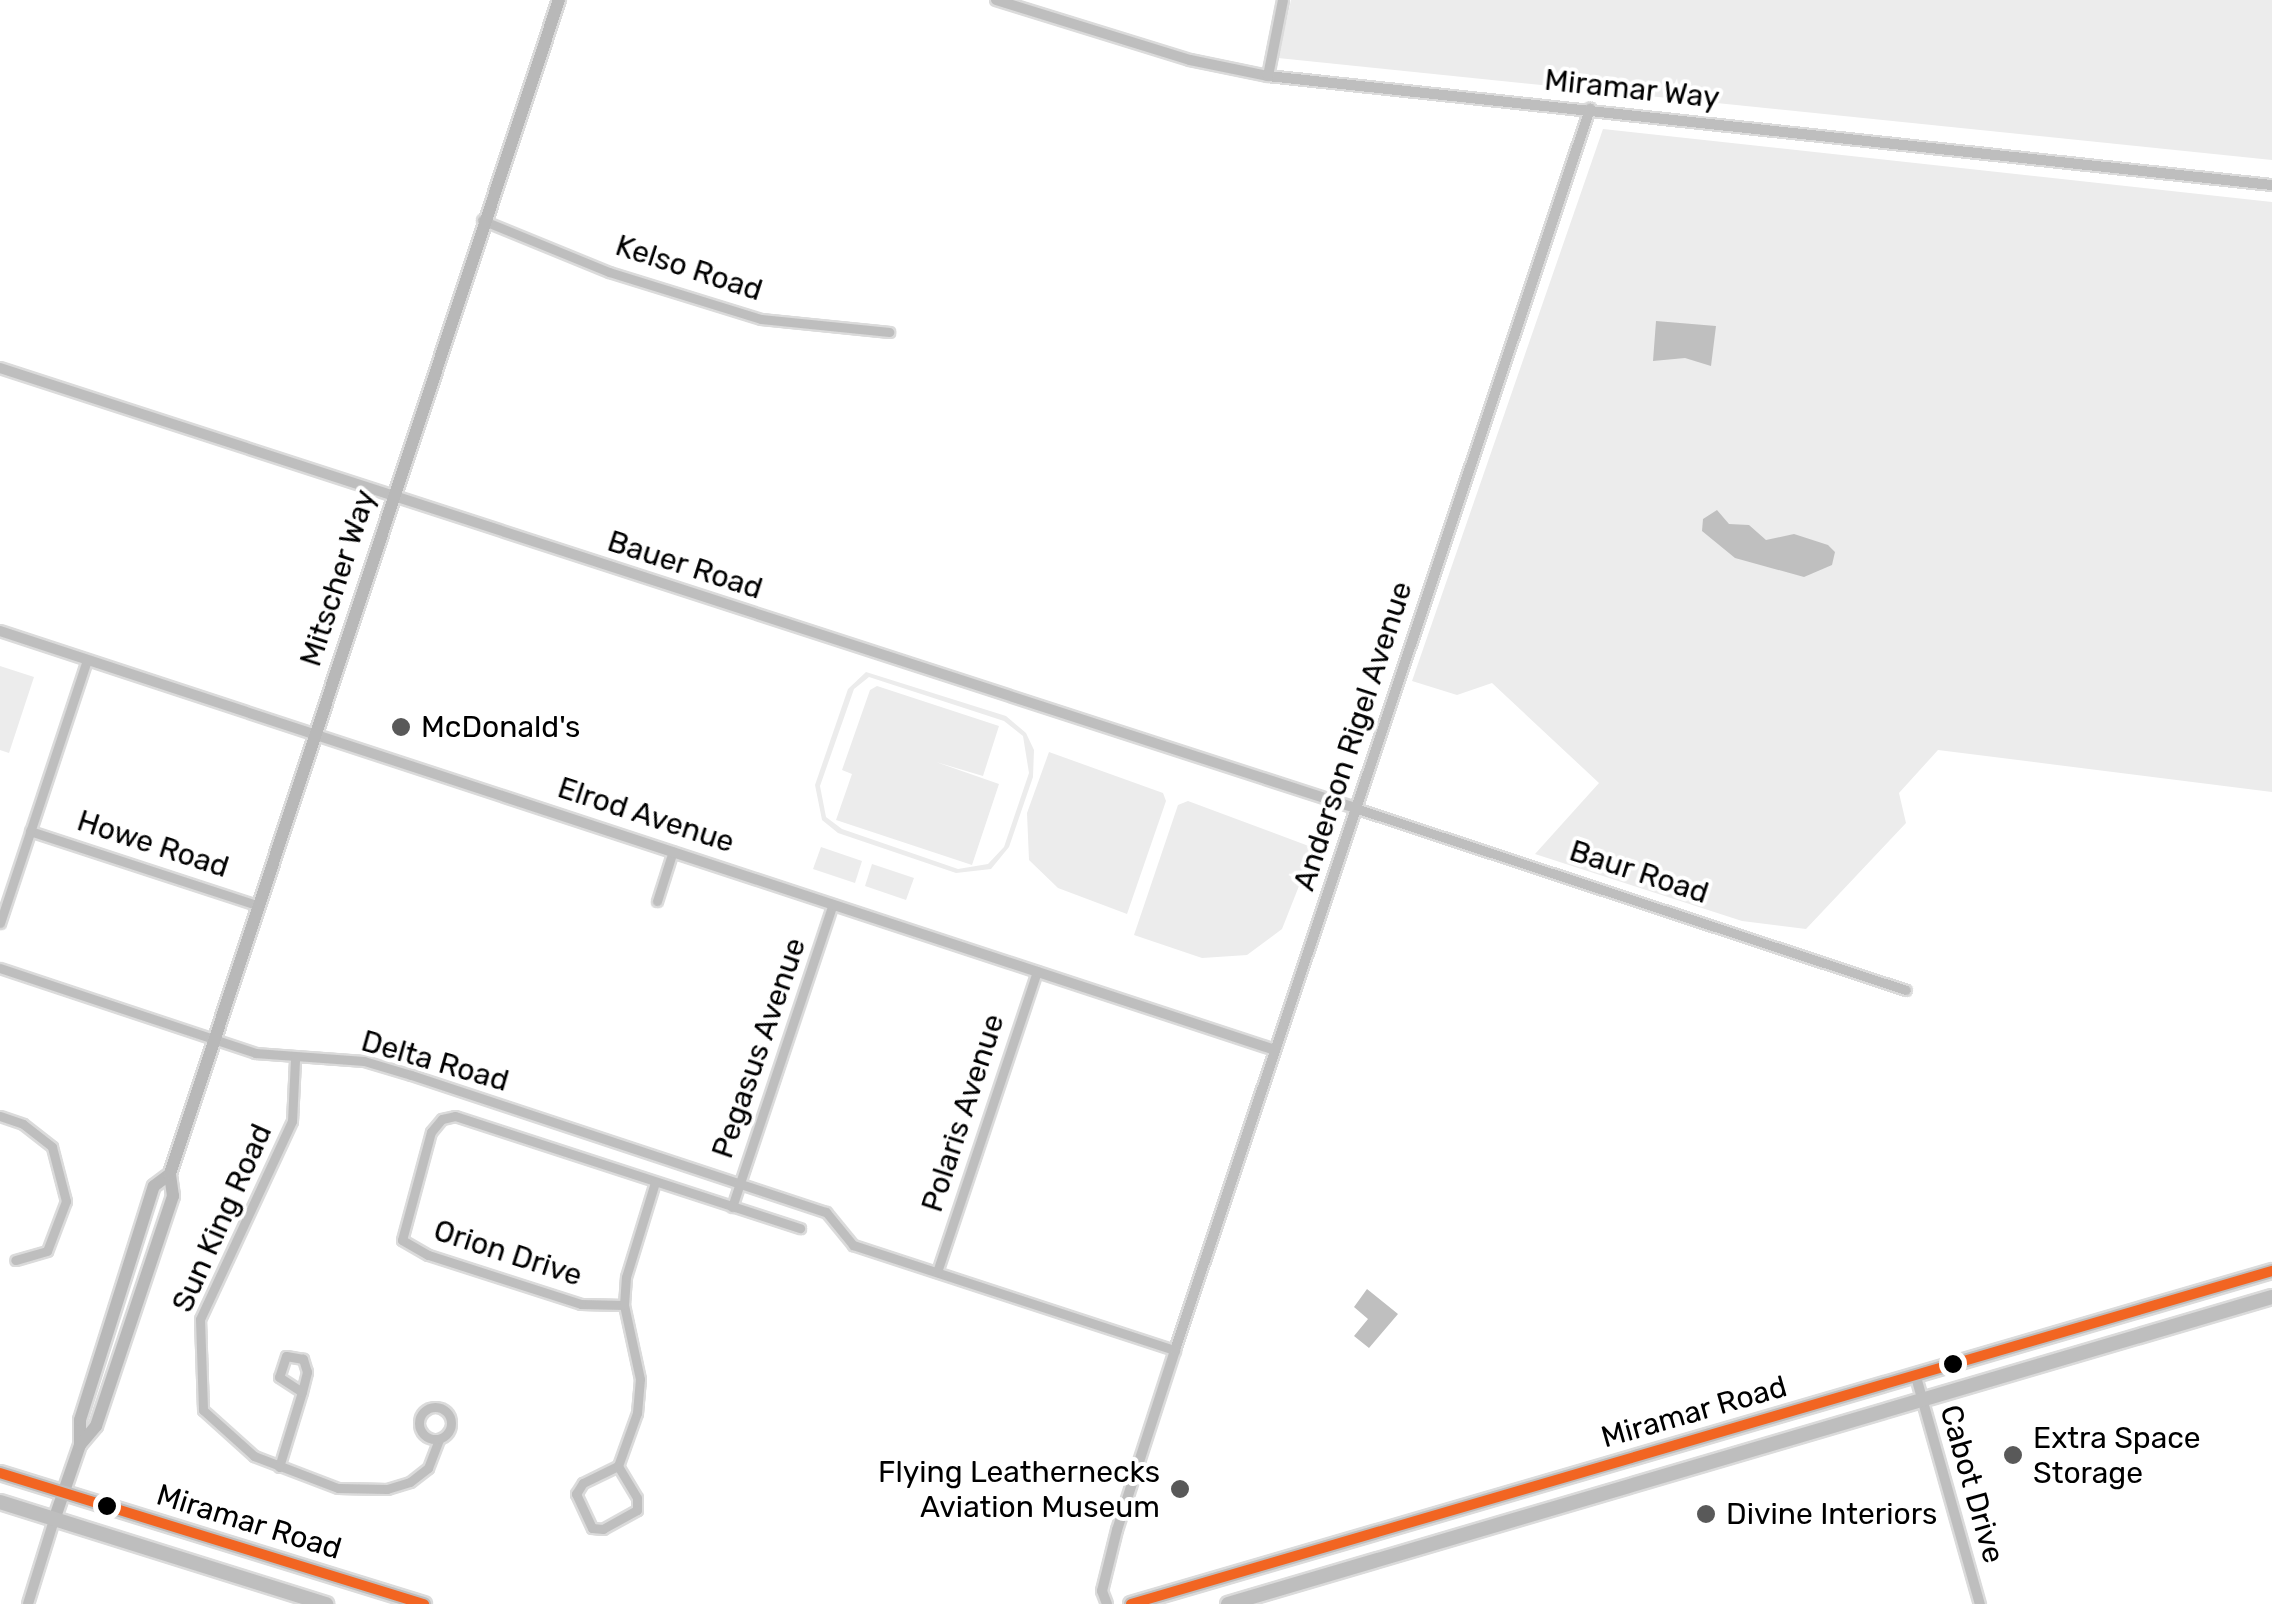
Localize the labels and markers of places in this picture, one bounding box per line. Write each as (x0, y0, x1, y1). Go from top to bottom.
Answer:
place label: McDonald's (421, 709, 580, 745)
marker: McDonald's (390, 716, 412, 738)
unlabelled marker (1943, 1354, 1963, 1374)
place label: Extra Space Storage (2033, 1420, 2201, 1490)
marker: Extra Space Storage (2002, 1444, 2024, 1466)
place label: Flying Leathernecks Aviation Museum (878, 1454, 1160, 1524)
marker: Flying Leathernecks Aviation Museum (1169, 1478, 1191, 1500)
unlabelled marker (97, 1496, 117, 1516)
place label: Divine Interiors (1726, 1496, 1937, 1532)
marker: Divine Interiors (1695, 1503, 1717, 1525)

